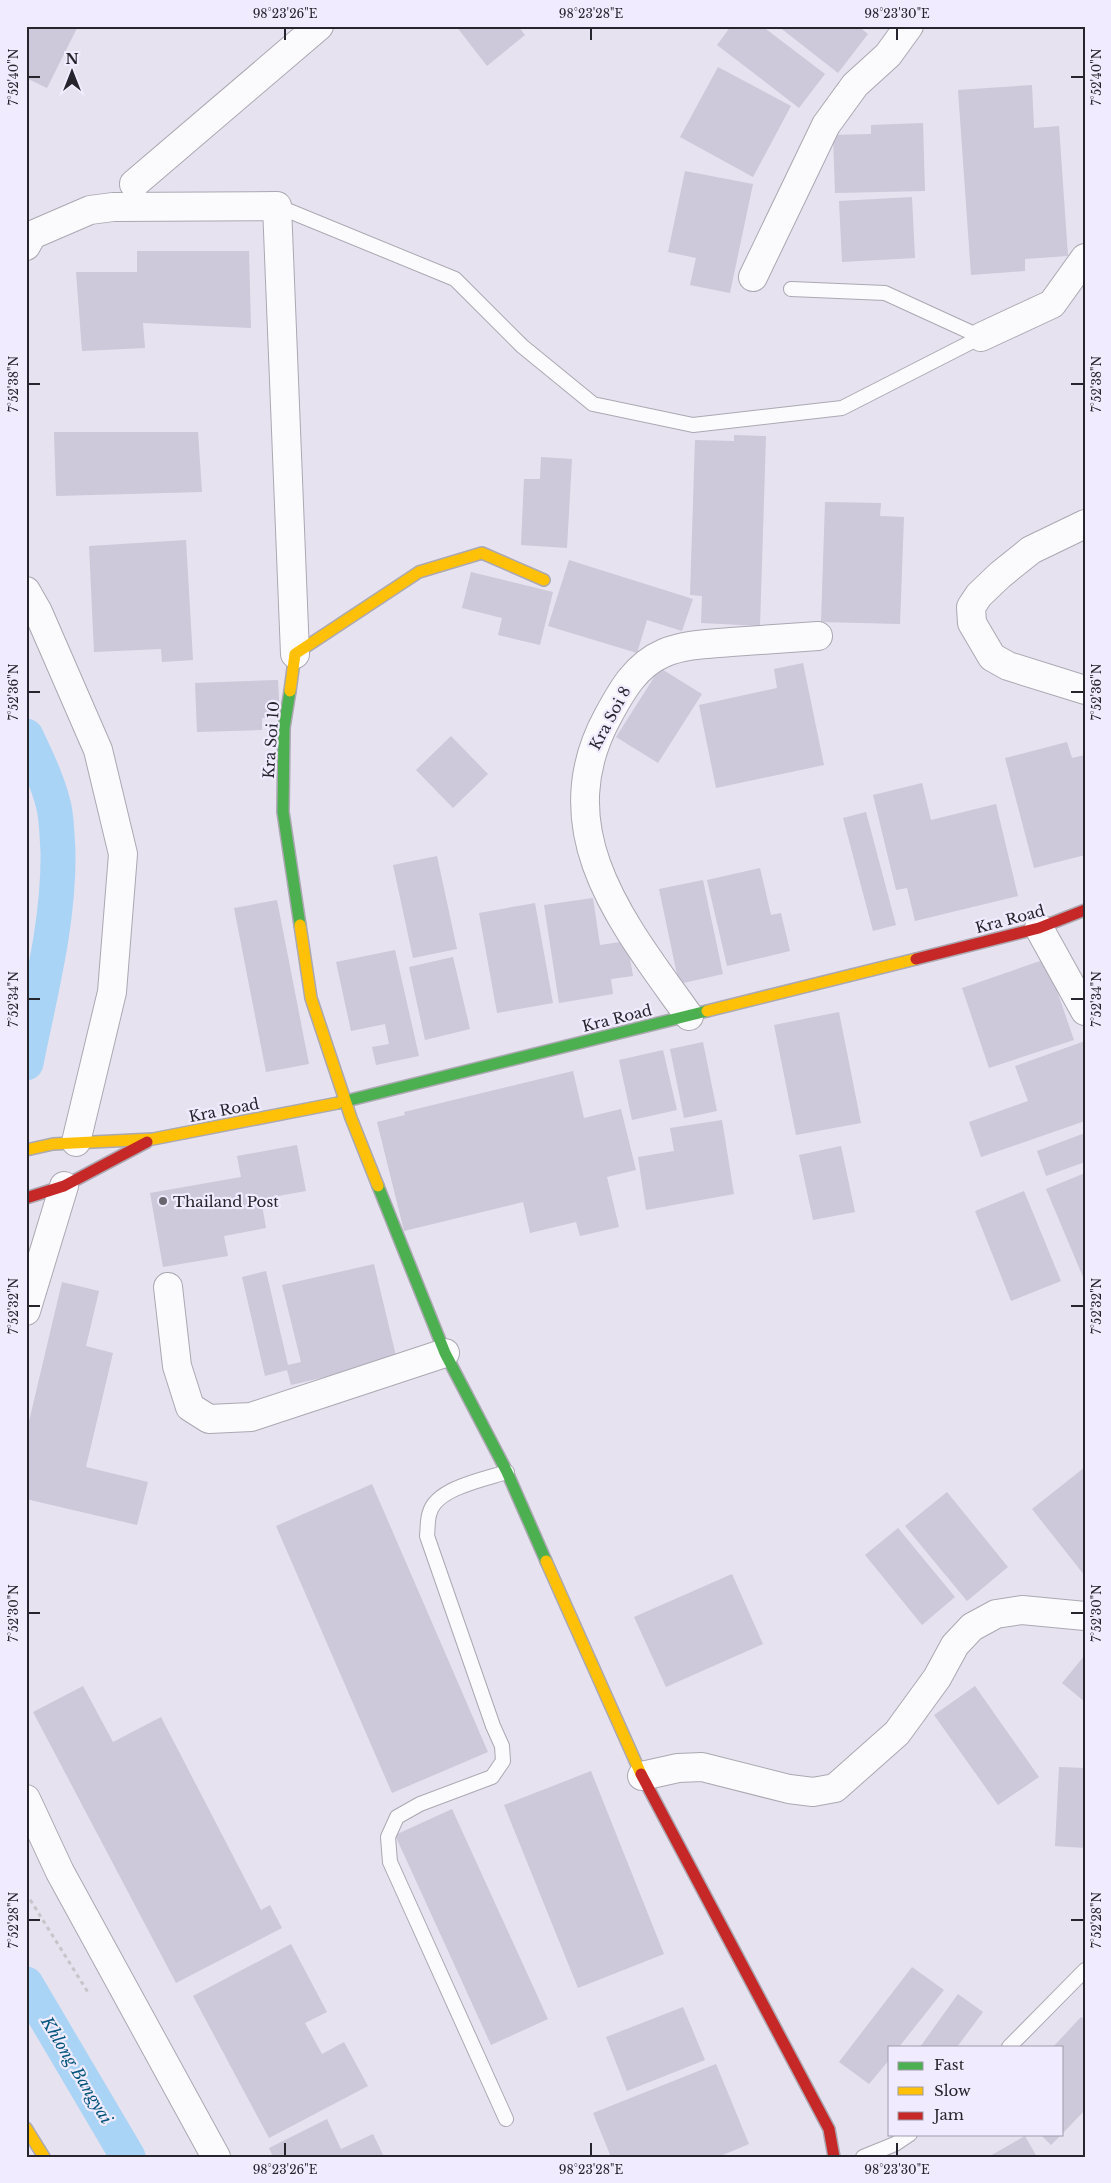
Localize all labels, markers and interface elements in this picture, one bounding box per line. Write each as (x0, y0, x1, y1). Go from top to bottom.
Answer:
text: 98°23'26"E (253, 6, 318, 21)
text: 98°23'28"E (559, 6, 623, 21)
text: 98°23'30"E (864, 6, 930, 21)
text: 7°52'40"N (6, 48, 21, 106)
north arrow (48, 48, 98, 98)
text: 7°52'40"N (1089, 48, 1104, 106)
text: N (65, 50, 79, 68)
text: 7°52'38"N (6, 356, 21, 412)
text: 7°52'38"N (1089, 356, 1104, 412)
text: 7°52'36"N (6, 663, 21, 721)
text: 7°52'36"N (1089, 663, 1104, 721)
street label: Kra Soi 8 (585, 683, 635, 753)
street label: Kra Soi 10 (259, 701, 283, 779)
street label: Kra Road (973, 901, 1047, 937)
text: 7°52'34"N (6, 971, 21, 1027)
text: 7°52'34"N (1089, 971, 1104, 1027)
street label: Kra Road (580, 1000, 654, 1036)
street label: Kra Road (187, 1094, 261, 1126)
place label: Thailand Post (173, 1192, 279, 1211)
marker: Thailand Post (157, 1195, 169, 1207)
text: 7°52'32"N (6, 1277, 21, 1334)
text: 7°52'32"N (1089, 1277, 1104, 1334)
text: 7°52'30"N (6, 1584, 21, 1642)
text: 7°52'30"N (1089, 1584, 1104, 1642)
text: 7°52'28"N (6, 1892, 21, 1948)
text: 7°52'28"N (1089, 1892, 1104, 1948)
water label: Khlong Bangyai (37, 2012, 117, 2128)
legend (888, 2046, 1064, 2136)
text: Fast (934, 2055, 965, 2074)
text: Slow (934, 2081, 971, 2100)
text: Jam (932, 2105, 964, 2124)
text: 98°23'26"E (253, 2162, 318, 2177)
text: 98°23'28"E (559, 2162, 623, 2177)
text: 98°23'30"E (864, 2162, 930, 2177)

